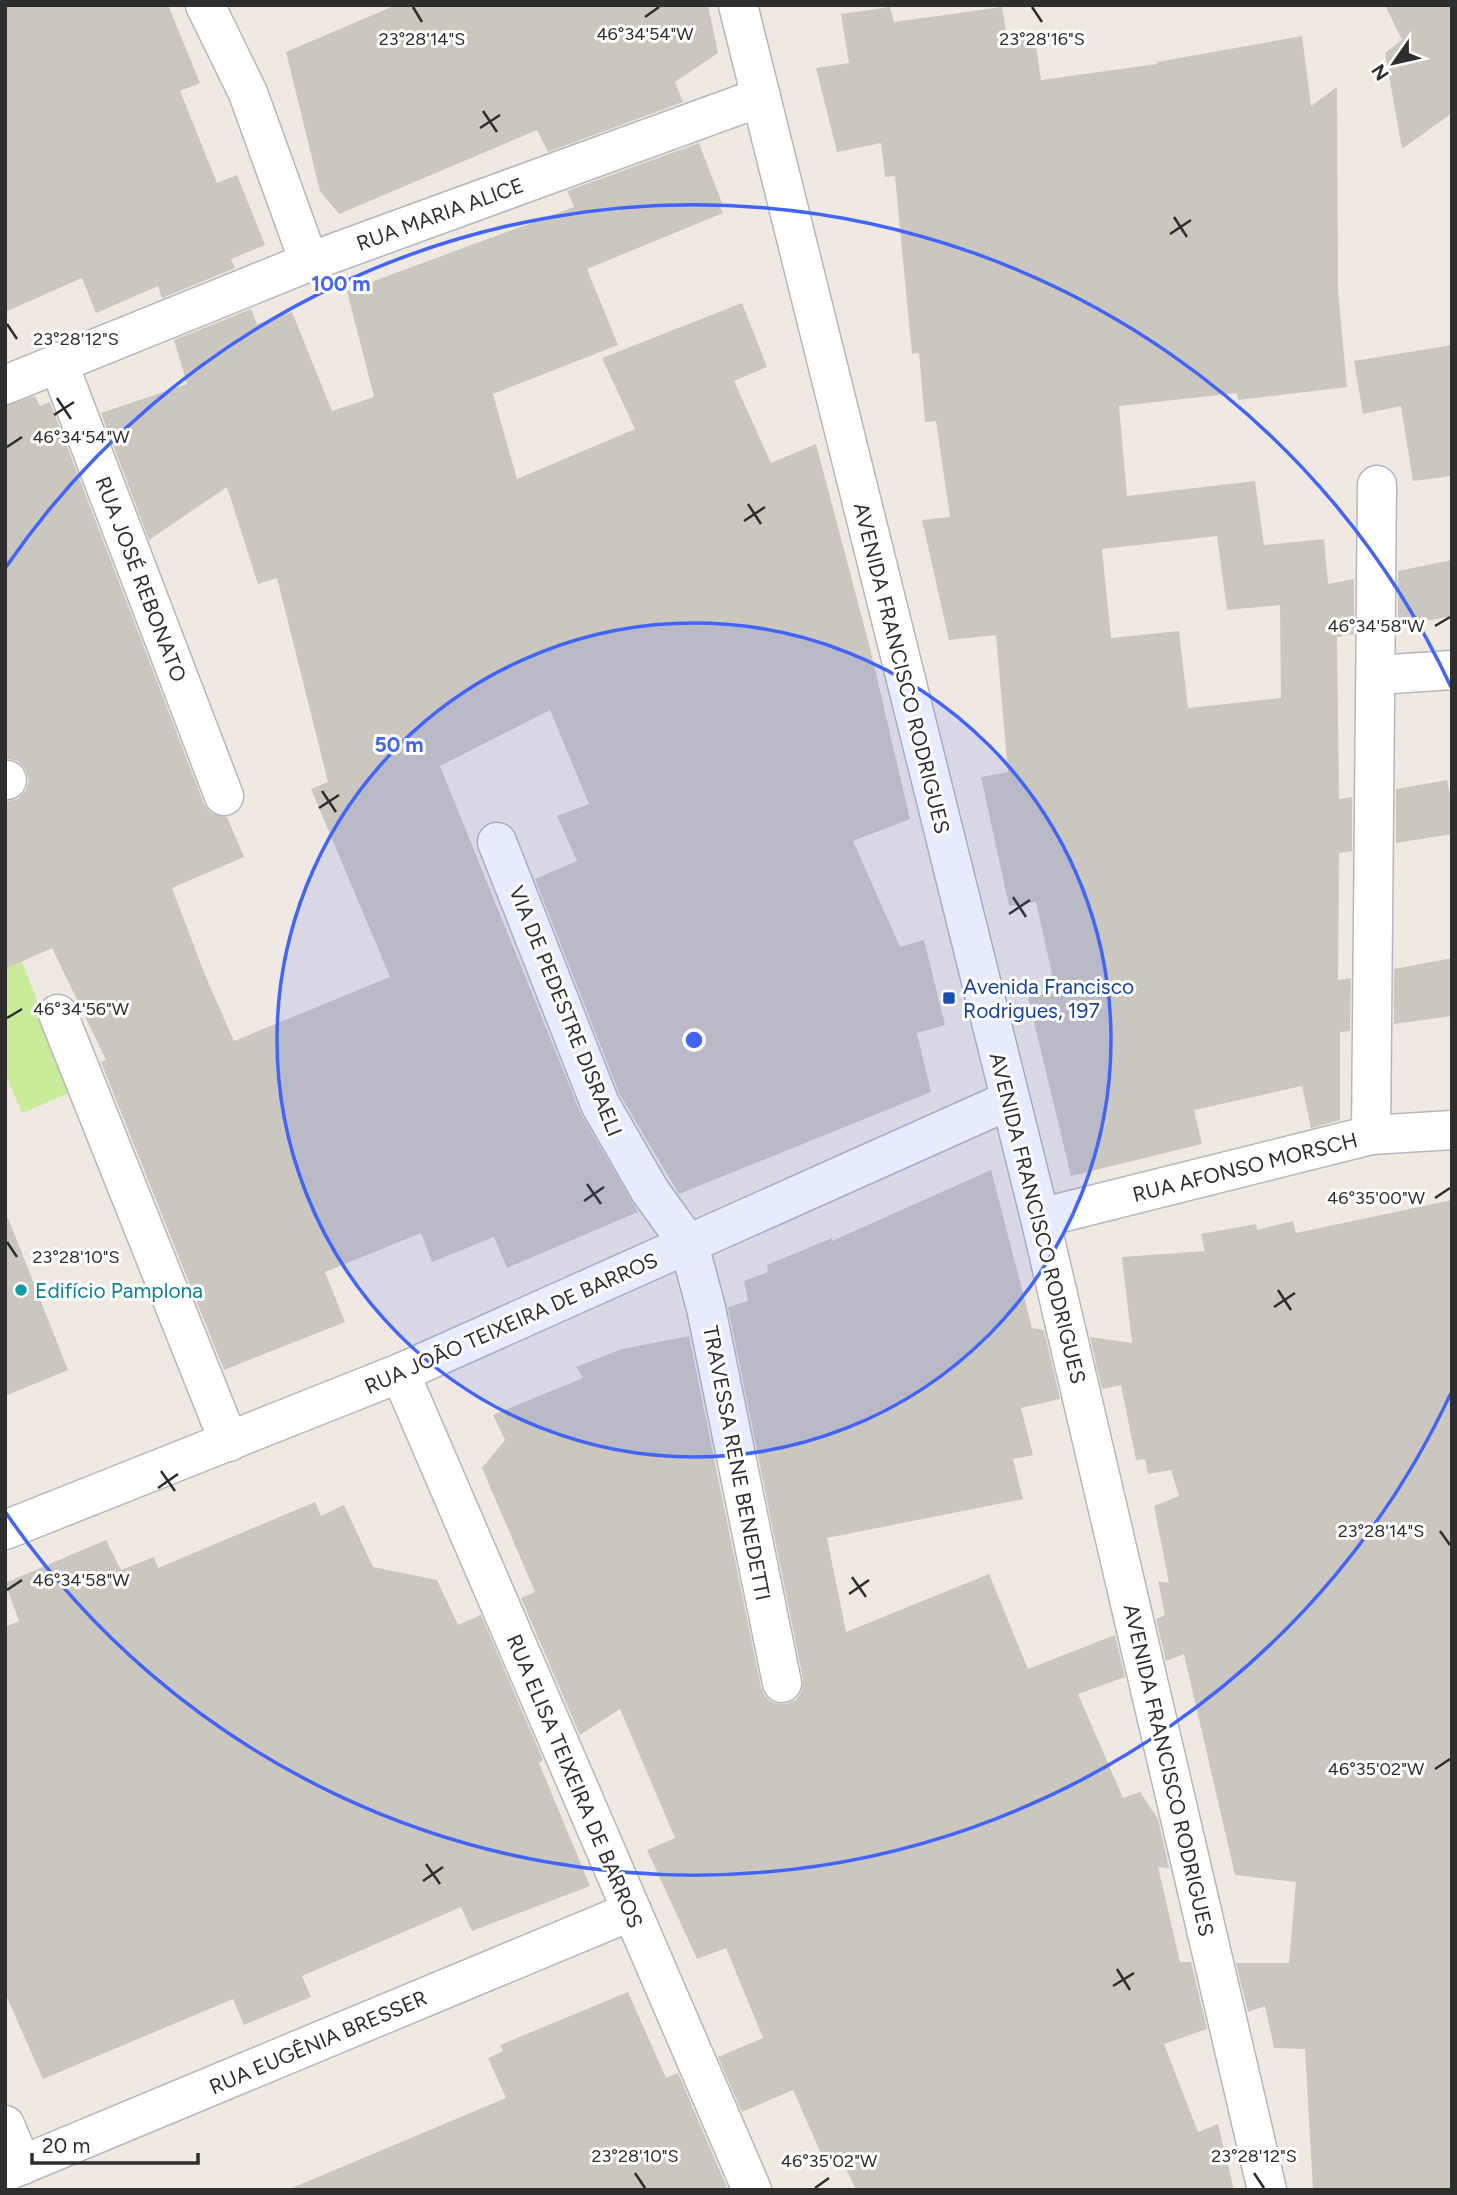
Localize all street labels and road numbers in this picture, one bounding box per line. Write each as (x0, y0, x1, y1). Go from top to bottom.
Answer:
street label: RUA MARIA ALICE (353, 172, 527, 256)
street label: RUA JOSÉ REBONATO (90, 473, 192, 685)
street label: AVENIDA FRANCISCO RODRIGUES (849, 500, 955, 836)
street label: VIA DE PEDESTRE DISRAELI (504, 882, 628, 1140)
street label: AVENIDA FRANCISCO RODRIGUES (985, 1050, 1091, 1386)
street label: RUA AFONSO MORSCH (1130, 1127, 1360, 1207)
street label: RUA JOÃO TEIXEIRA DE BARROS (361, 1247, 661, 1399)
street label: TRAVESSA RENE BENEDETTI (698, 1323, 776, 1603)
street label: AVENIDA FRANCISCO RODRIGUES (1119, 1601, 1219, 1939)
street label: RUA ELISA TEIXEIRA DE BARROS (502, 1630, 648, 1932)
street label: RUA EUGÊNIA BRESSER (205, 1985, 431, 2099)

